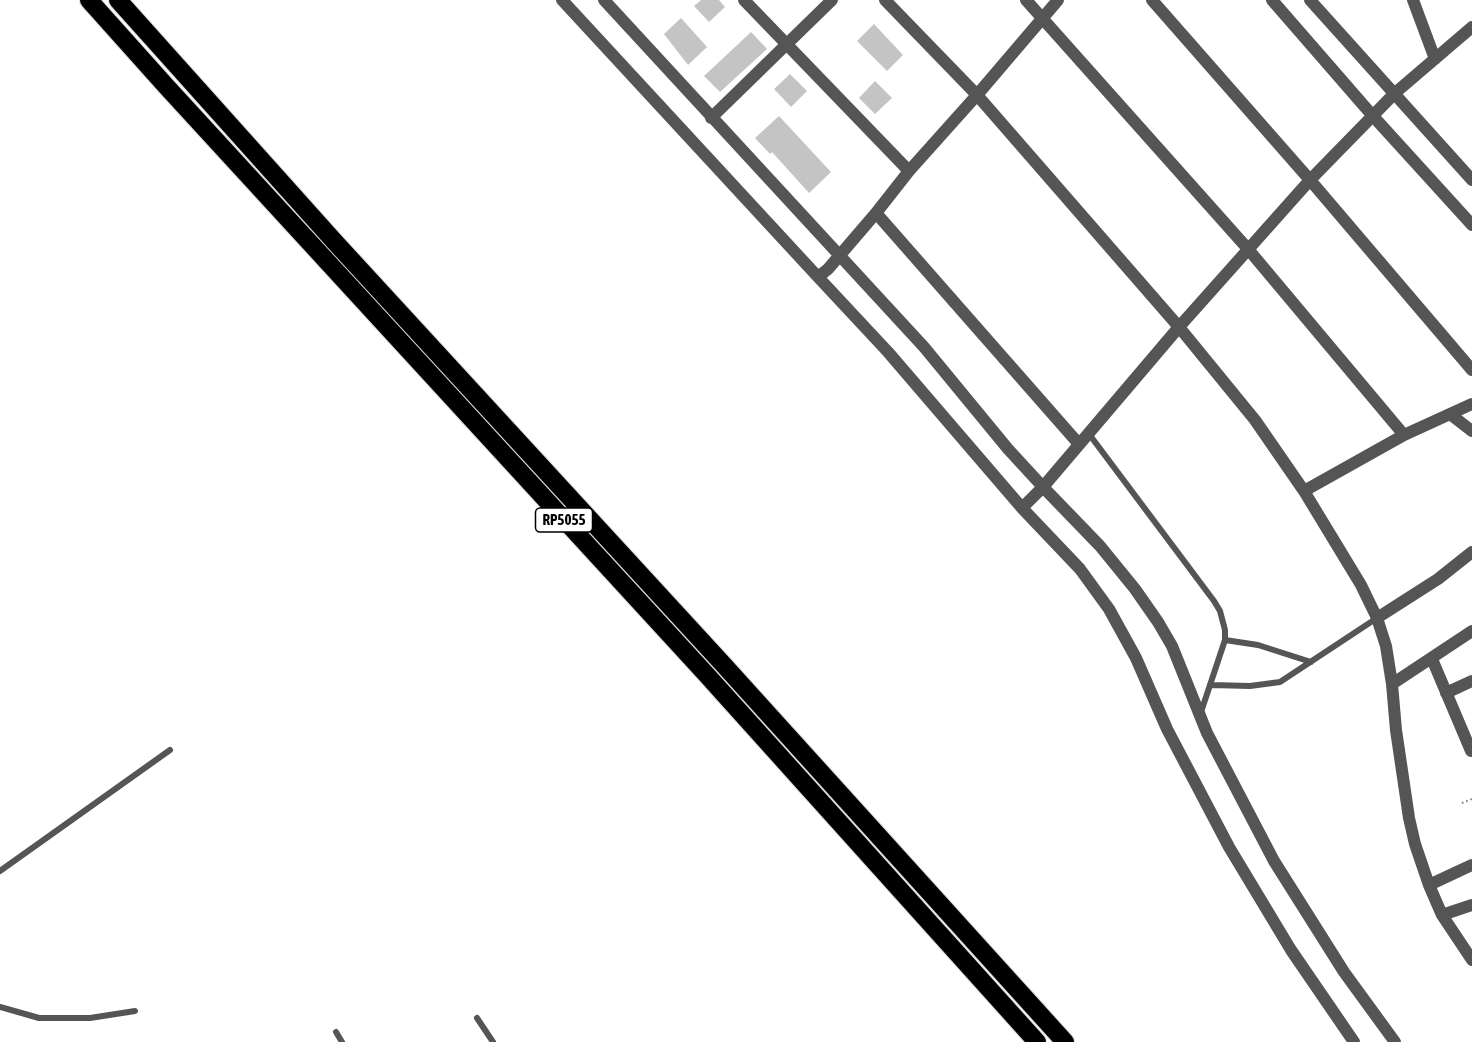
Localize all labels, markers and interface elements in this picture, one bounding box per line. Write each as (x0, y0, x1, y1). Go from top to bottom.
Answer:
road number: RP5055 (536, 508, 592, 532)

